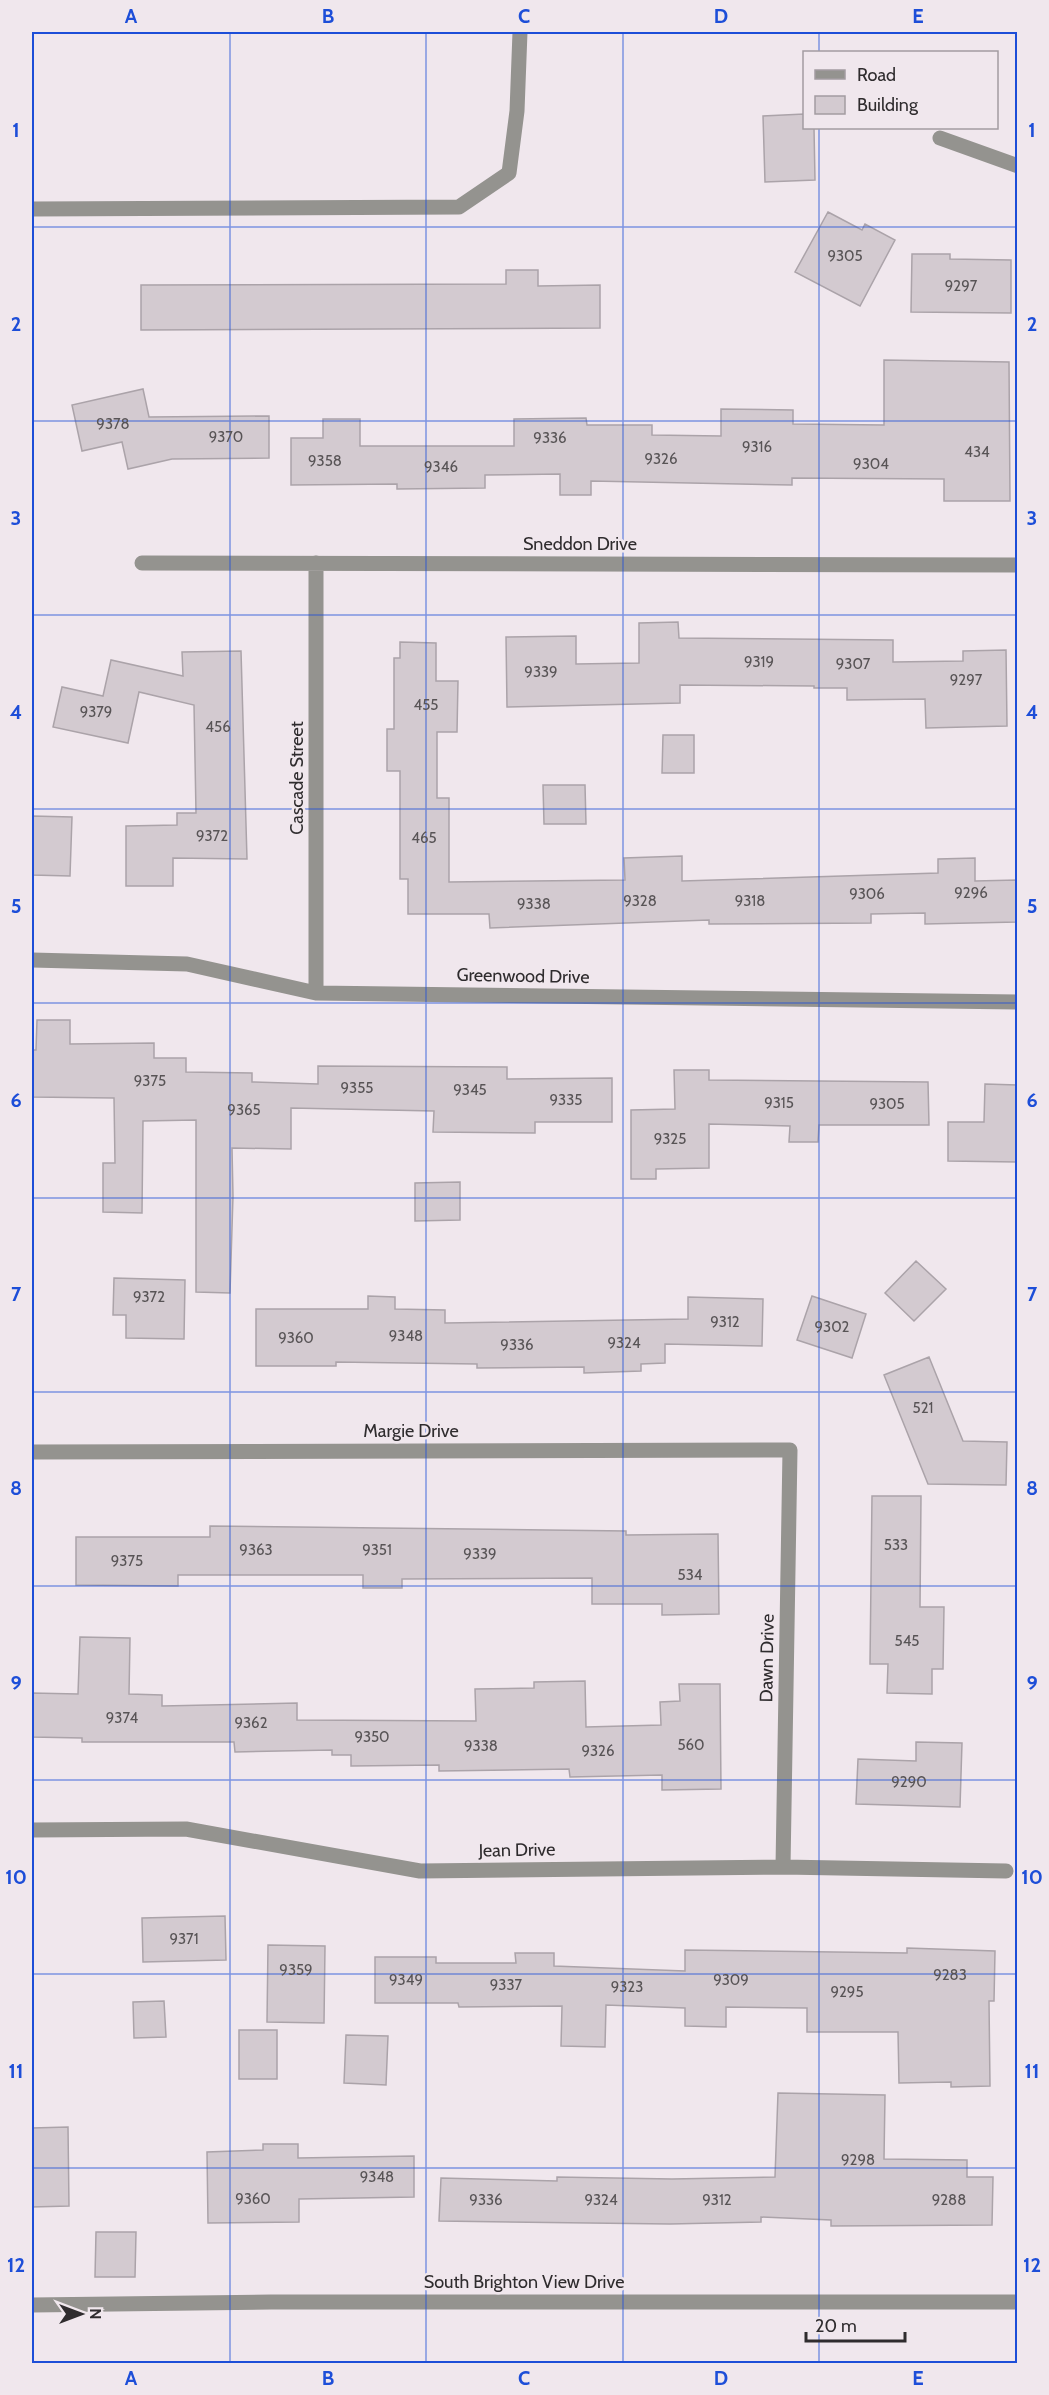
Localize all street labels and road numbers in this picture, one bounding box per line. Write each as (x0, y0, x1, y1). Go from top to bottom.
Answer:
street label: Sneddon Drive (523, 533, 637, 555)
street label: Cascade Street (286, 721, 308, 835)
street label: Greenwood Drive (456, 964, 590, 988)
street label: Margie Drive (363, 1420, 459, 1442)
street label: Dawn Drive (755, 1613, 779, 1703)
street label: Jean Drive (477, 1838, 556, 1862)
street label: South Brighton View Drive (424, 2271, 624, 2293)

